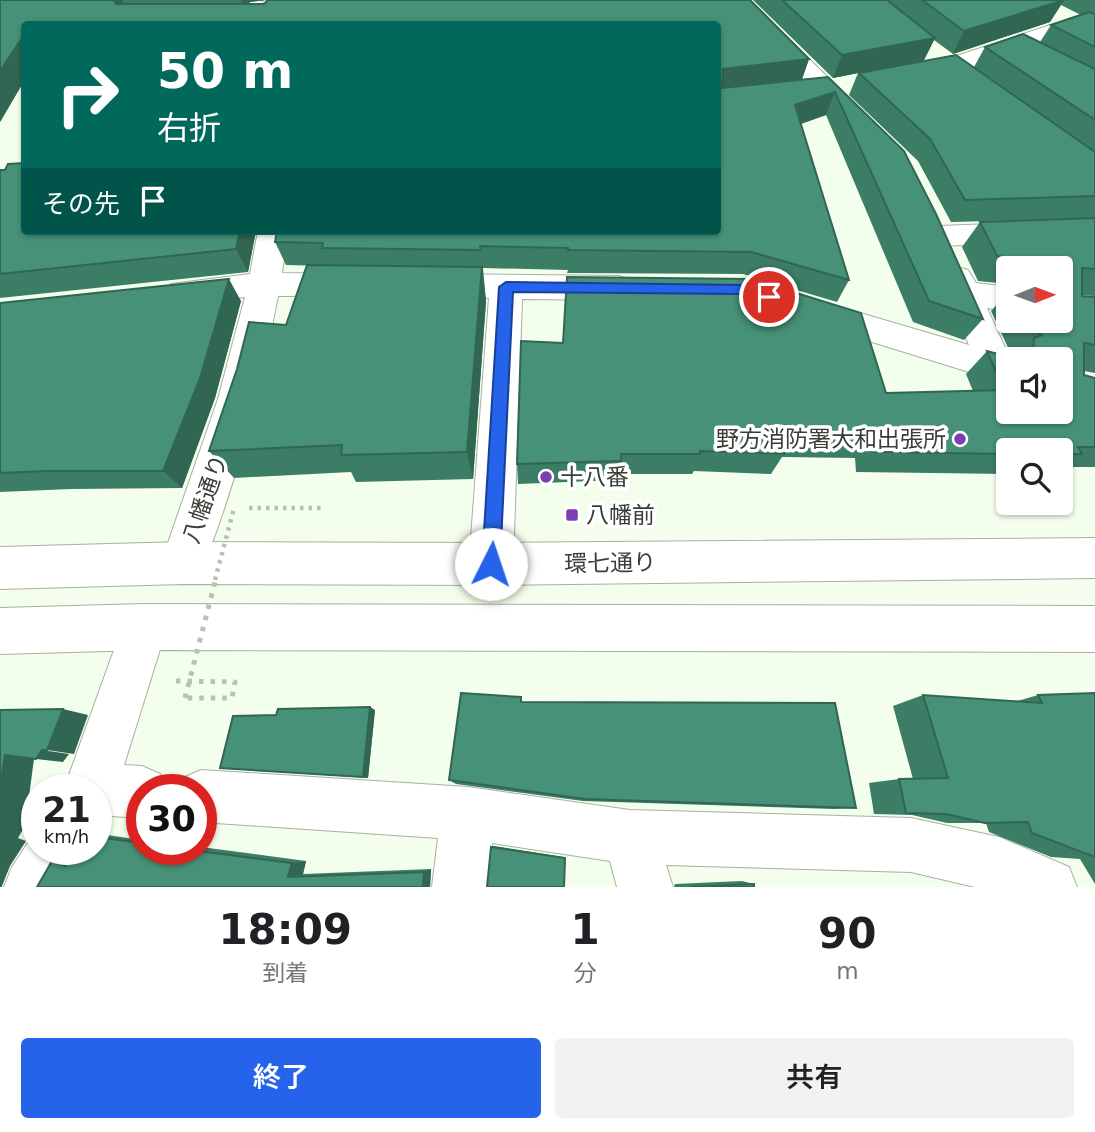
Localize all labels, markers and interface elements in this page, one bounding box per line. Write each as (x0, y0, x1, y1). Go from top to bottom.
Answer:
text: 50 m (157, 43, 293, 100)
icon: right (42, 49, 133, 140)
text: 右折 (157, 109, 221, 147)
icon: arrive (134, 182, 172, 220)
text: その先 (42, 189, 120, 219)
north arrow (996, 256, 1073, 332)
map controls (996, 256, 1073, 515)
pin (739, 267, 799, 327)
icon: arrive (750, 278, 788, 316)
button: sound (996, 347, 1073, 424)
place label: 野方消防署大和出張所 (716, 426, 946, 452)
marker: 野方消防署大和出張所 (952, 431, 968, 447)
button: search (996, 438, 1073, 515)
street label: 八幡通り (178, 451, 232, 547)
place label: 十八番 (560, 464, 629, 490)
marker: 十八番 (538, 469, 554, 485)
place label: 八幡前 (586, 502, 655, 528)
marker: 八幡前 (564, 507, 580, 523)
position arrow (454, 527, 528, 601)
street label: 環七通り (564, 549, 656, 577)
speed limit sign: 30 (126, 774, 217, 865)
text: 21 (42, 790, 91, 830)
text: km/h (44, 826, 89, 847)
text: 18:09 (218, 905, 352, 954)
text: 1 (570, 905, 600, 954)
text: 90 (818, 909, 877, 958)
text: m (836, 958, 859, 984)
text: 到着 (262, 960, 308, 986)
text: 分 (574, 960, 597, 986)
button: 終了 (21, 1038, 541, 1118)
button: 共有 (555, 1038, 1074, 1118)

